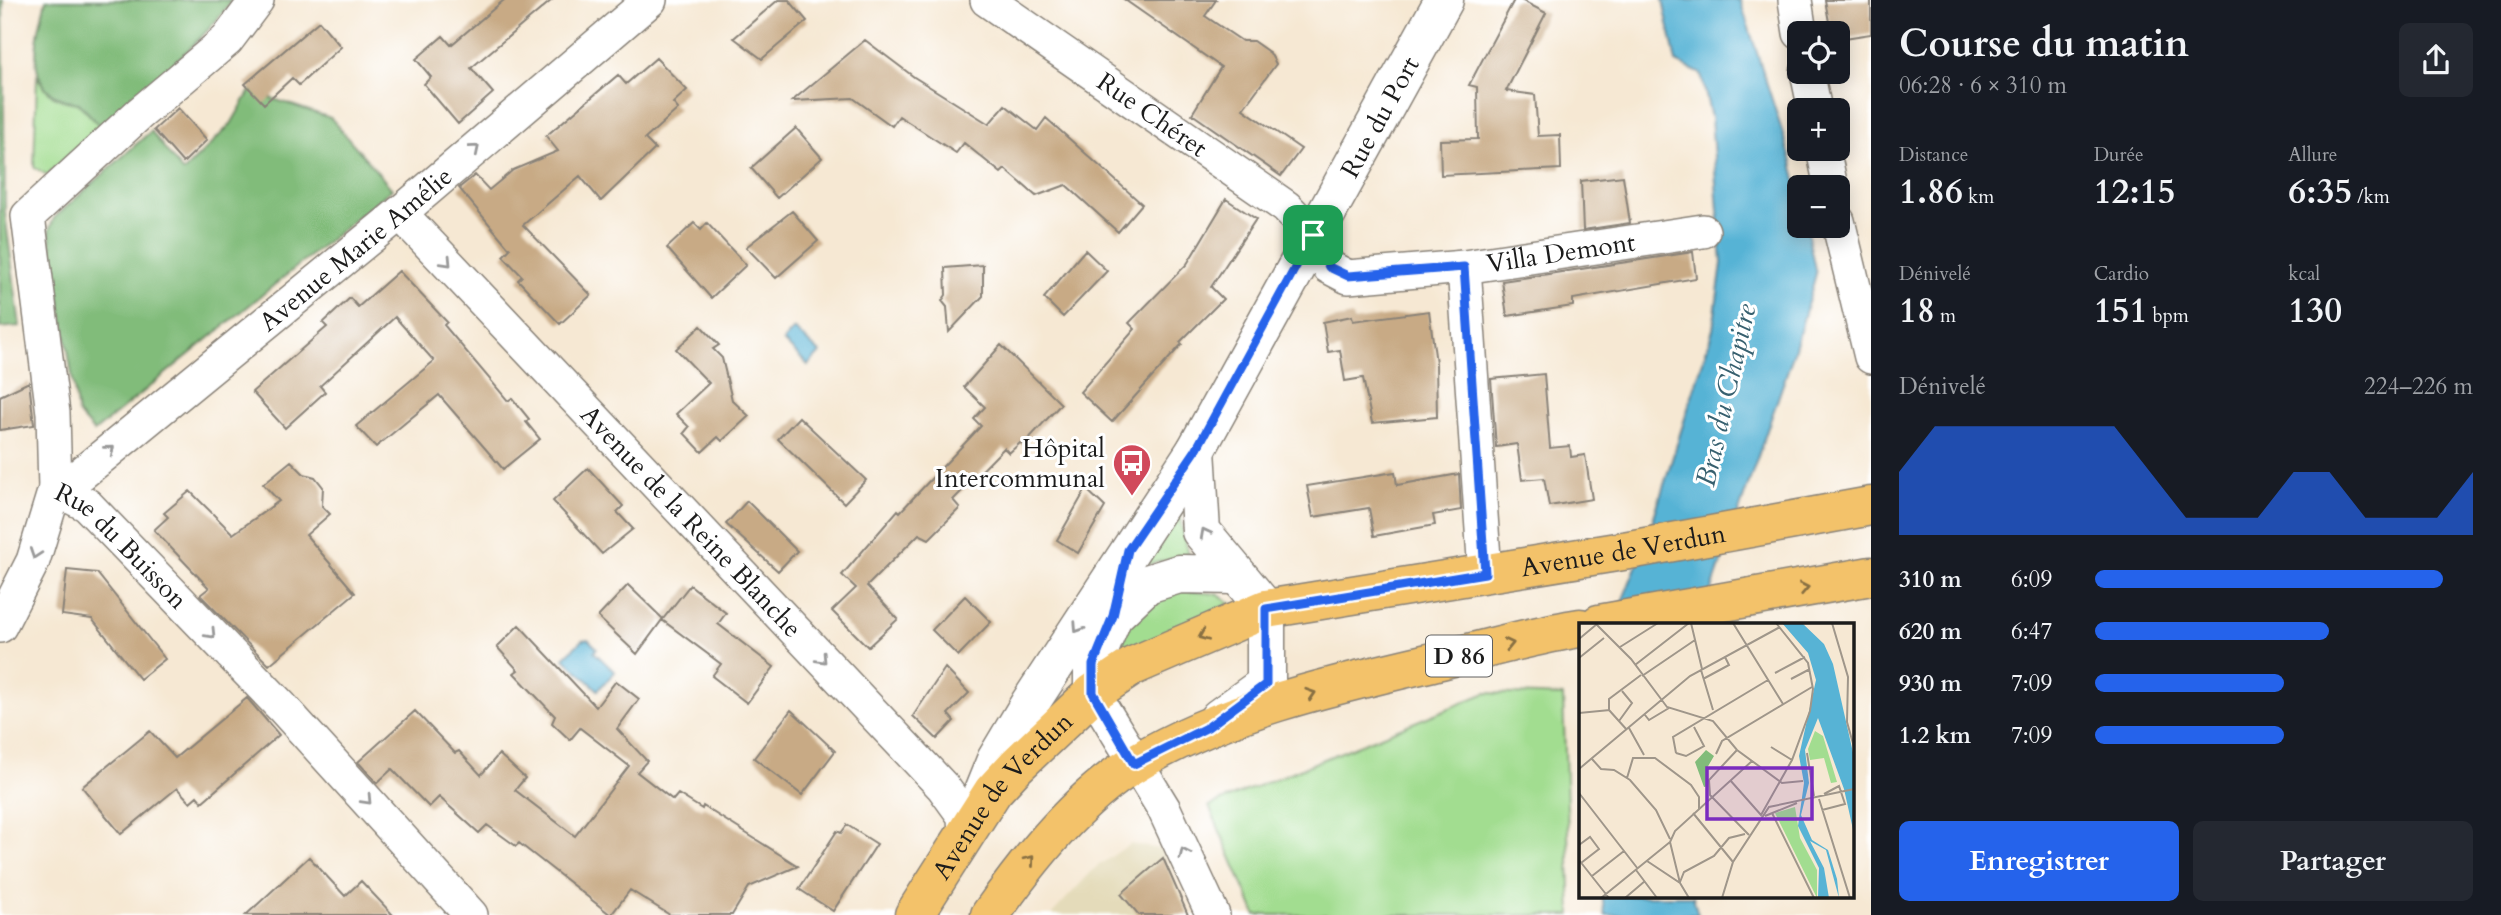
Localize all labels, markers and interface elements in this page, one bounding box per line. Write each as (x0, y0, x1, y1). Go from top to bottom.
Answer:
text: Course du matin (1899, 18, 2189, 70)
map controls (1787, 21, 1850, 238)
button: locate (1787, 21, 1850, 84)
button: share (2399, 23, 2473, 97)
street label: Rue du Port (1333, 50, 1428, 184)
street label: Rue Chéret (1090, 64, 1214, 165)
text: 06:28 · 6 × 310 m (1899, 70, 2067, 101)
button: + (1787, 98, 1850, 161)
text: Distance (1899, 142, 1968, 168)
text: Durée (2094, 142, 2144, 168)
text: Allure (2288, 142, 2338, 168)
one-way arrow (467, 145, 480, 157)
street label: Avenue Marie Amélie (252, 159, 460, 339)
text: 1.86 (1899, 168, 1963, 216)
text: 12:15 (2094, 168, 2176, 216)
text: 6:35 (2288, 168, 2352, 216)
button: − (1787, 175, 1850, 238)
text: km (1963, 184, 1994, 210)
text: /km (2352, 184, 2390, 210)
pin (1283, 205, 1343, 265)
icon: arrive (1294, 216, 1332, 254)
street label: Villa Demont (1484, 224, 1637, 281)
one-way arrow (439, 254, 452, 267)
text: Dénivelé (1899, 261, 1971, 287)
text: Cardio (2094, 261, 2149, 287)
text: kcal (2288, 261, 2320, 287)
text: 18 (1899, 287, 1935, 335)
text: 151 (2094, 287, 2147, 335)
text: 130 (2288, 287, 2342, 335)
water label: Bras du Chapitre (1686, 300, 1766, 490)
text: m (1935, 303, 1956, 329)
text: bpm (2147, 303, 2189, 329)
text: Dénivelé (1899, 371, 1986, 402)
text: 224–226 m (2364, 371, 2473, 402)
street label: Avenue de la Reine Blanche (573, 398, 810, 645)
place label: Hôpital Intercommunal (935, 431, 1105, 496)
bus stop icon: Hôpital Intercommunal (1111, 442, 1153, 497)
one-way arrow (102, 446, 115, 458)
street label: Rue du Buisson (49, 475, 195, 617)
street label: Avenue de Verdun (1518, 516, 1729, 585)
one-way arrow (1200, 528, 1214, 541)
one-way arrow (28, 548, 43, 560)
text: 310 m (1899, 564, 1962, 595)
text: 6:09 (2011, 564, 2052, 595)
one-way arrow (1798, 581, 1810, 596)
text: 620 m (1899, 616, 1962, 647)
text: 6:47 (2011, 616, 2052, 647)
one-way arrow (1073, 621, 1086, 634)
inset map (1579, 623, 1854, 898)
one-way arrow (203, 626, 216, 639)
one-way arrow (1198, 627, 1210, 641)
road number: D 86 (1426, 636, 1492, 676)
one-way arrow (1503, 638, 1515, 652)
one-way arrow (814, 651, 827, 664)
text: 930 m (1899, 668, 1962, 699)
text: 7:09 (2011, 668, 2052, 699)
one-way arrow (1305, 687, 1317, 702)
street label: Avenue de Verdun (924, 704, 1081, 886)
text: 1.2 km (1899, 720, 1971, 751)
text: 7:09 (2011, 720, 2052, 751)
one-way arrow (359, 792, 372, 805)
button: Enregistrer (1899, 821, 2179, 901)
button: Partager (2193, 821, 2473, 901)
one-way arrow (1178, 848, 1192, 860)
one-way arrow (1022, 855, 1034, 868)

